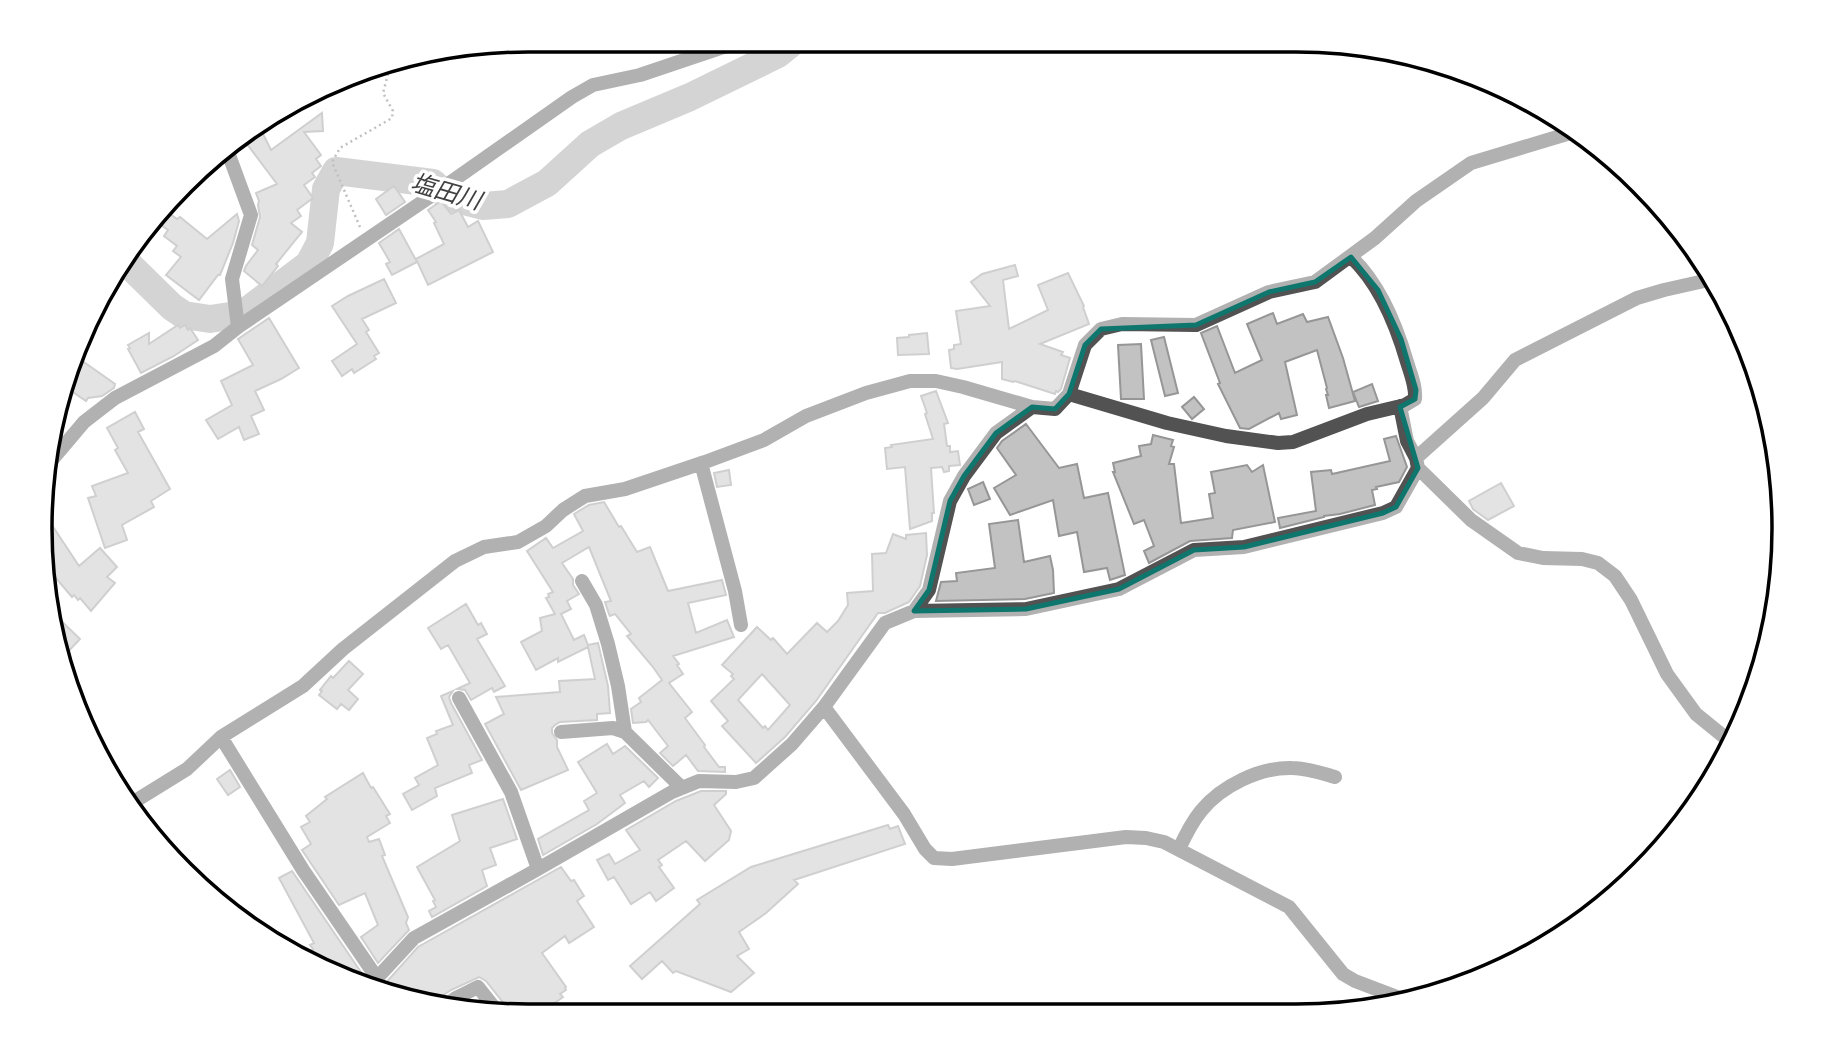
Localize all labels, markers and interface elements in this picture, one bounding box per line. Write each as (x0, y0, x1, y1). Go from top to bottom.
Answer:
water label: 塩田川 (408, 169, 487, 216)

